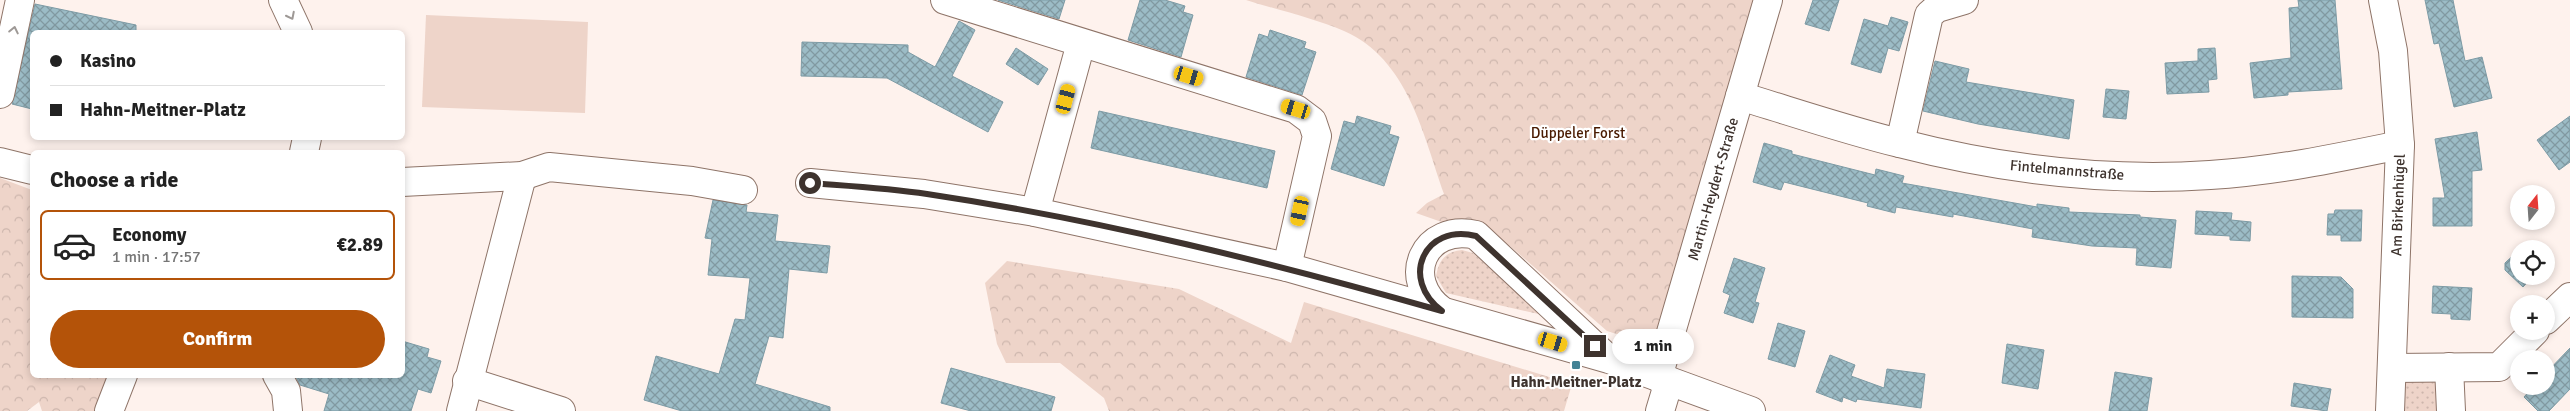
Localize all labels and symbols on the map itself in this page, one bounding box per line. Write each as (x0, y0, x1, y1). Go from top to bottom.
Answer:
one-way arrow (285, 11, 295, 20)
one-way arrow (8, 25, 18, 34)
car (1172, 64, 1205, 88)
car (1054, 83, 1077, 115)
car (1279, 97, 1312, 121)
street label: Martin-Heydert-Straße (1684, 115, 1742, 263)
park label: Düppeler Forst (1531, 124, 1625, 142)
street label: Am Birkenhügel (2387, 154, 2409, 256)
street label: Fintelmannstraße (2009, 156, 2125, 184)
route start (799, 172, 821, 194)
north arrow (2510, 185, 2555, 230)
car (1289, 195, 1310, 227)
callout: 1 min (1612, 328, 1695, 364)
car (1536, 330, 1569, 354)
route end (1584, 335, 1606, 357)
marker: Hahn-Meitner-Platz (1570, 359, 1582, 371)
place label: Hahn-Meitner-Platz (1511, 373, 1642, 391)

